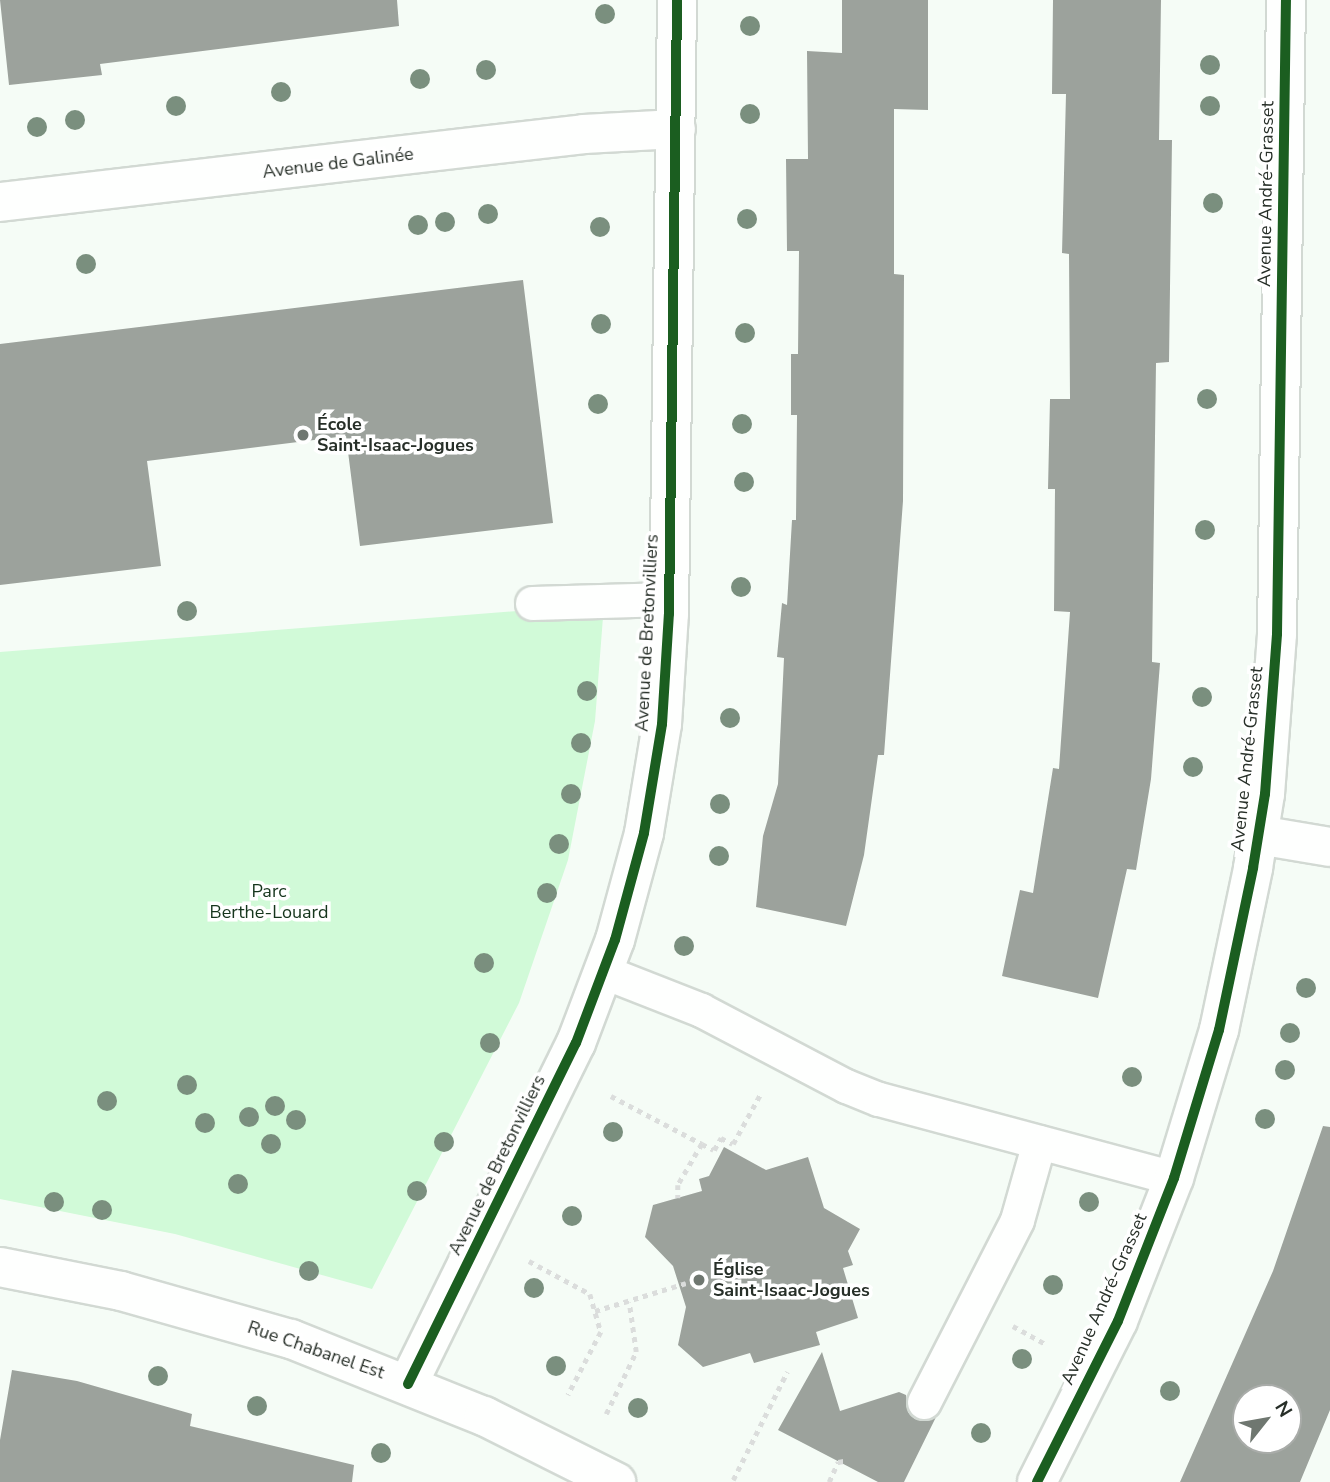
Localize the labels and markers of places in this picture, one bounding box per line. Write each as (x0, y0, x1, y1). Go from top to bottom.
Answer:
place label: École Saint-Isaac-Jogues (317, 414, 474, 457)
marker: École Saint-Isaac-Jogues (295, 427, 311, 443)
place label: Église Saint-Isaac-Jogues (713, 1259, 870, 1302)
marker: Église Saint-Isaac-Jogues (691, 1272, 707, 1288)

